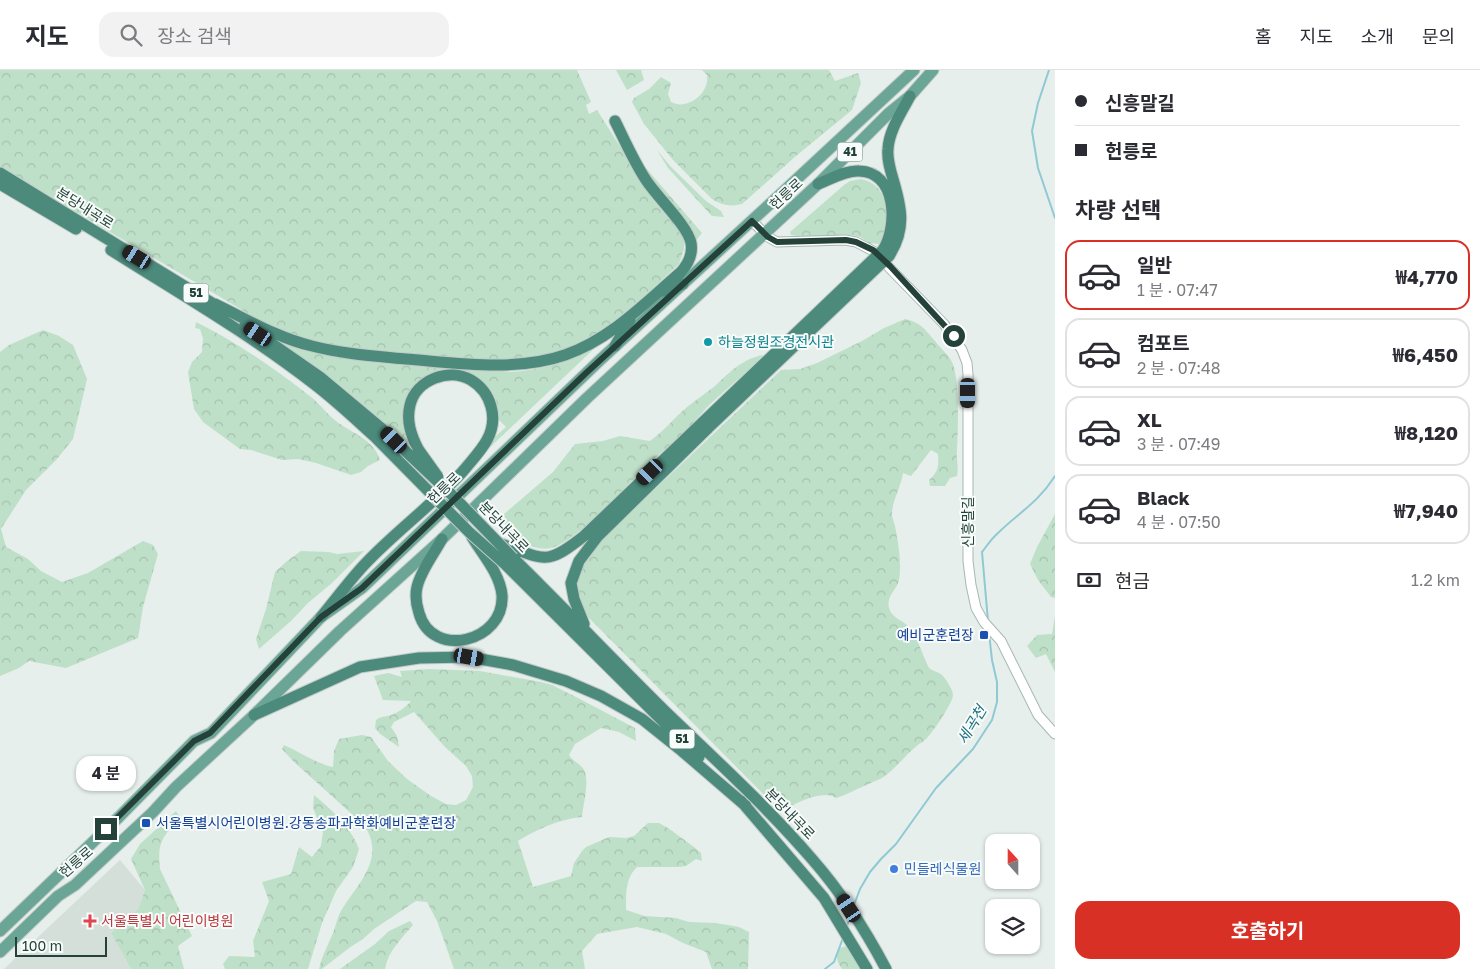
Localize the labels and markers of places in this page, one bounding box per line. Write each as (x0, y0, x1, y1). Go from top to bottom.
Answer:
place label: 하늘정원조경전시관 (718, 333, 834, 350)
marker: 하늘정원조경전시관 (702, 336, 714, 348)
place label: 예비군훈련장 (897, 626, 974, 643)
marker: 예비군훈련장 (978, 629, 990, 641)
place label: 서울특별시어린이병원.강동송파과학화예비군훈련장 (156, 814, 457, 831)
marker: 서울특별시어린이병원.강동송파과학화예비군훈련장 (140, 817, 152, 829)
place label: 민들레식물원 (904, 860, 981, 877)
marker: 민들레식물원 (888, 863, 900, 875)
place label: 서울특별시 어린이병원 (101, 912, 233, 929)
marker: 서울특별시 어린이병원 (83, 914, 97, 928)

